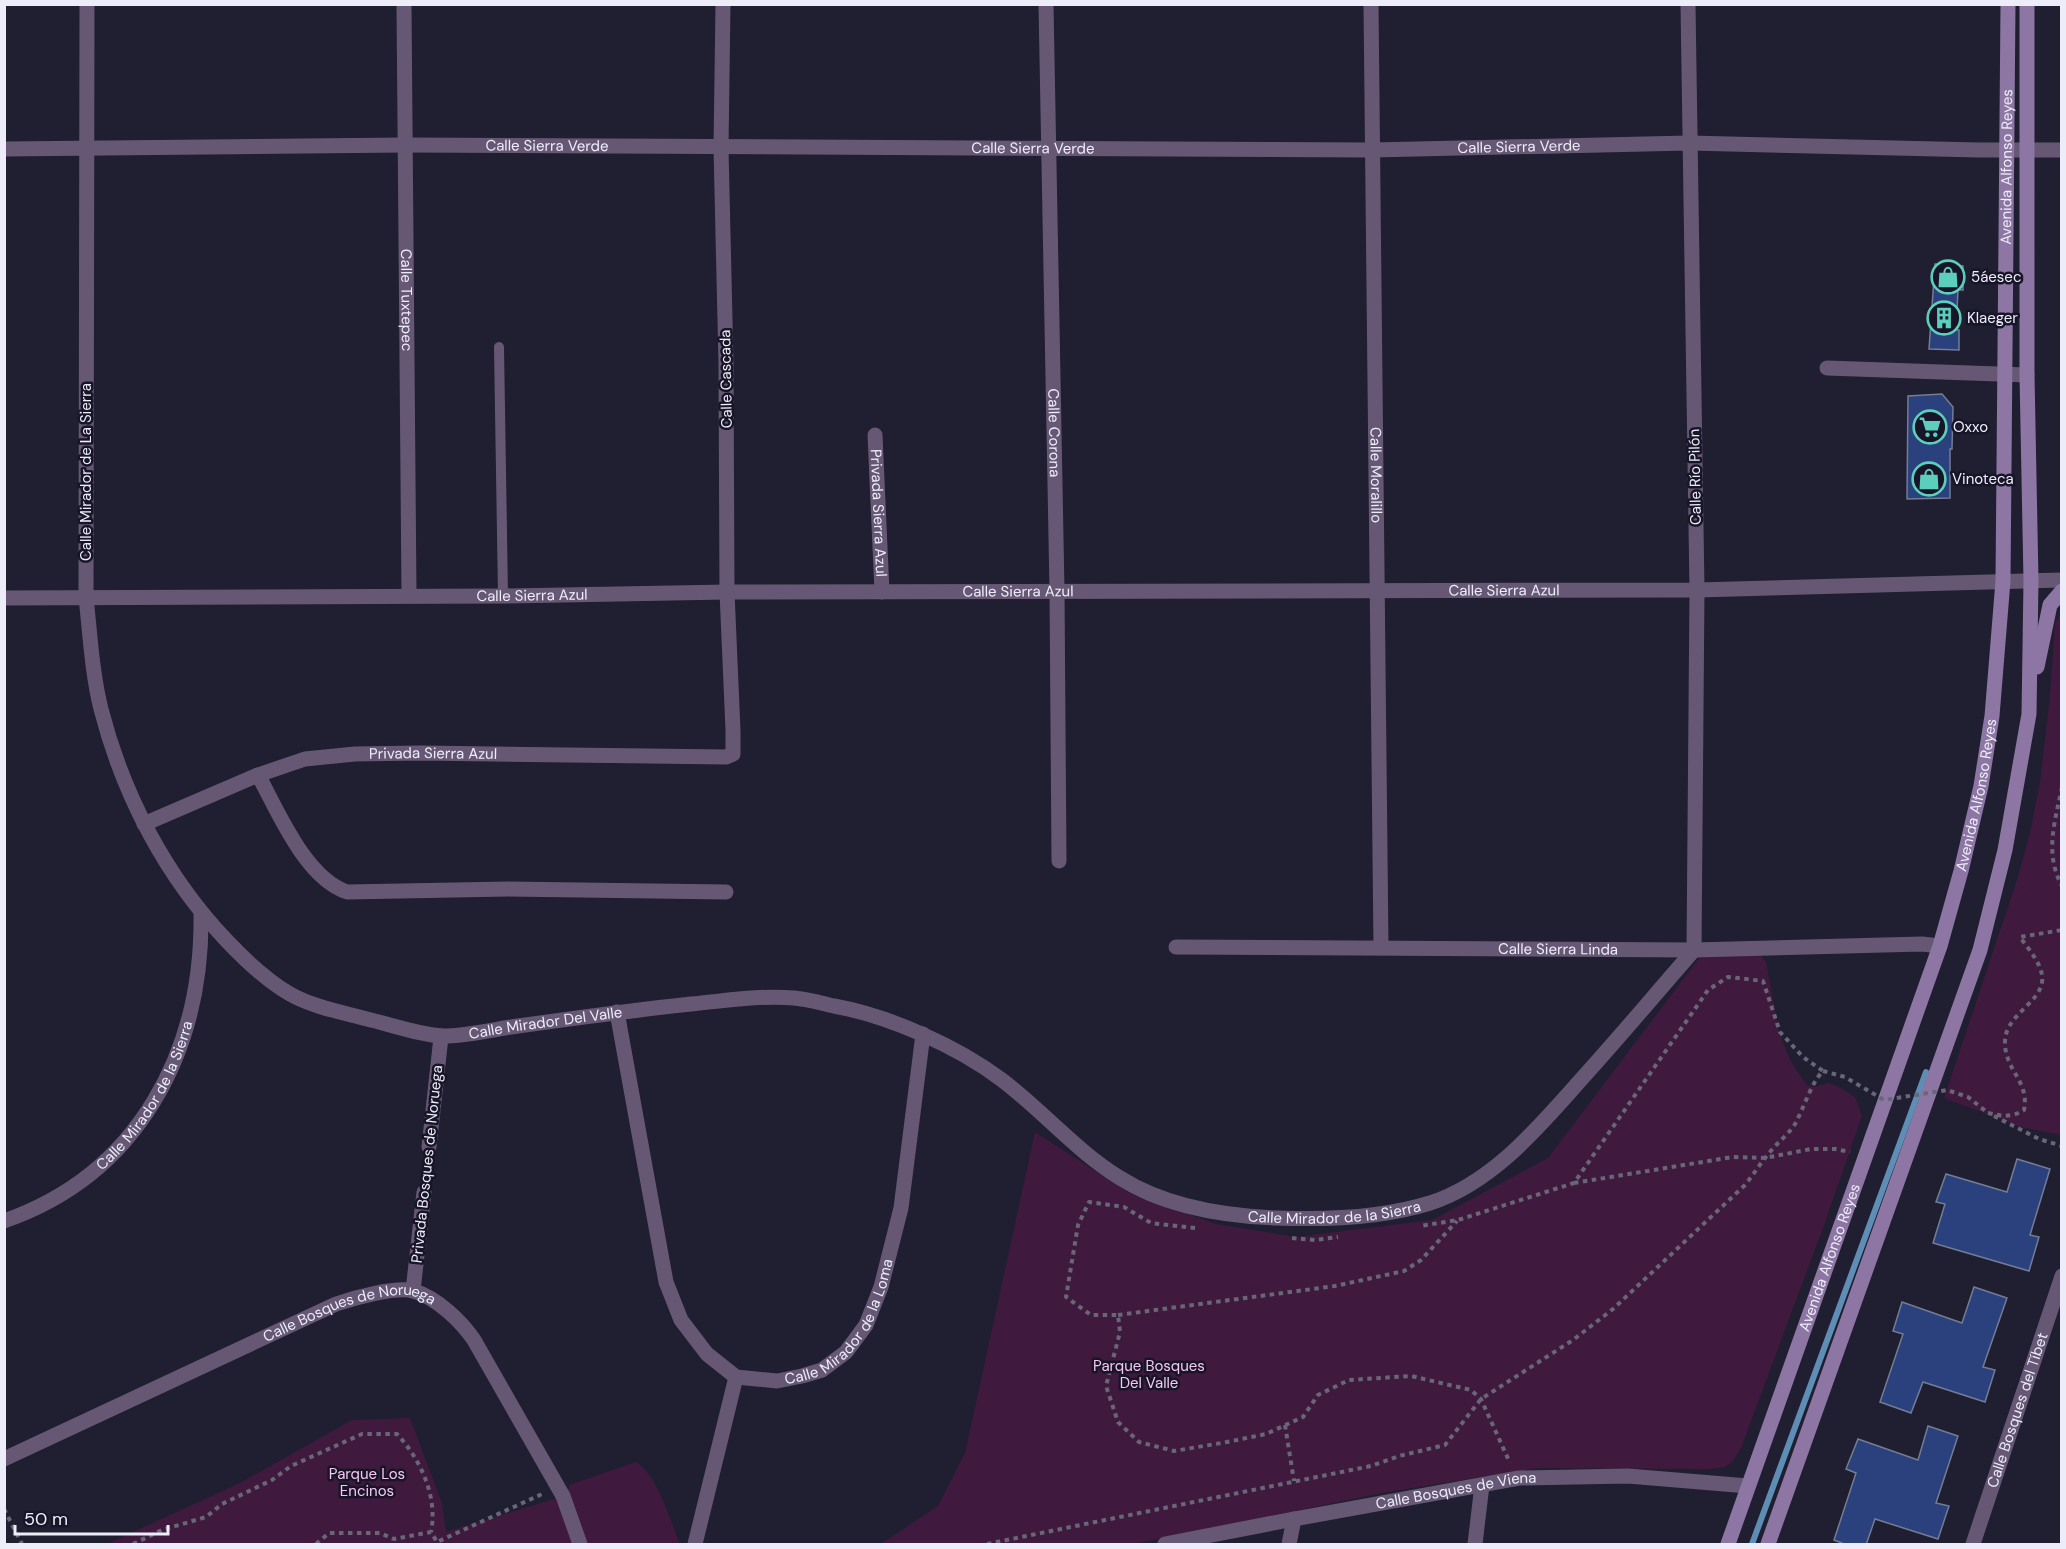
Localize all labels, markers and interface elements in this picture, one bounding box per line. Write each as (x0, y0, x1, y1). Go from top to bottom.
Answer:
street label: Avenida Alfonso Reyes (1996, 89, 2017, 245)
street label: Calle Sierra Verde (485, 135, 609, 156)
street label: Calle Sierra Verde (1457, 135, 1581, 158)
street label: Calle Sierra Verde (971, 138, 1095, 159)
street label: Calle Tuxtepec (396, 249, 417, 351)
shop icon: 5áesec (1930, 259, 1966, 295)
place label: 5áesec (1971, 267, 2021, 287)
building icon: Klaeger (1926, 300, 1962, 336)
place label: Klaeger (1967, 308, 2018, 328)
street label: Calle Cascada (715, 329, 737, 429)
street label: Calle Mirador de La Sierra (76, 383, 96, 561)
street label: Calle Corona (1043, 388, 1065, 478)
supermarket icon: Oxxo (1912, 409, 1948, 445)
place label: Oxxo (1953, 417, 1988, 437)
street label: Calle Moralillo (1365, 427, 1387, 523)
street label: Calle Río Pilón (1684, 429, 1706, 525)
street label: Privada Sierra Azul (866, 448, 891, 577)
shop icon: Vinoteca (1911, 461, 1947, 497)
place label: Vinoteca (1952, 469, 2014, 489)
street label: Calle Sierra Azul (1448, 580, 1560, 601)
street label: Calle Sierra Azul (962, 581, 1074, 602)
street label: Calle Sierra Azul (476, 584, 588, 606)
street label: Avenida Alfonso Reyes (1951, 717, 2001, 873)
street label: Privada Sierra Azul (369, 743, 497, 764)
street label: Calle Sierra Linda (1498, 939, 1618, 960)
street label: Calle Mirador Del Valle (467, 1002, 623, 1044)
street label: Calle Mirador de la Sierra (92, 1019, 197, 1175)
street label: Privada Bosques de Noruega (407, 1064, 447, 1264)
street label: Avenida Alfonso Reyes (1794, 1181, 1865, 1334)
street label: Calle Mirador de la Sierra (1247, 1196, 1423, 1229)
street label: Calle Mirador de la Loma (783, 1257, 898, 1389)
street label: Calle Bosques de Noruega (260, 1280, 440, 1347)
street label: Calle Bosques del Tíbet (1982, 1330, 2053, 1490)
park label: Parque Bosques Del Valle (1093, 1356, 1205, 1393)
park label: Parque Los Encinos (329, 1464, 405, 1501)
street label: Calle Bosques de Viena (1374, 1468, 1536, 1514)
scale bar (15, 1498, 168, 1536)
text: 50 m (24, 1507, 68, 1531)

